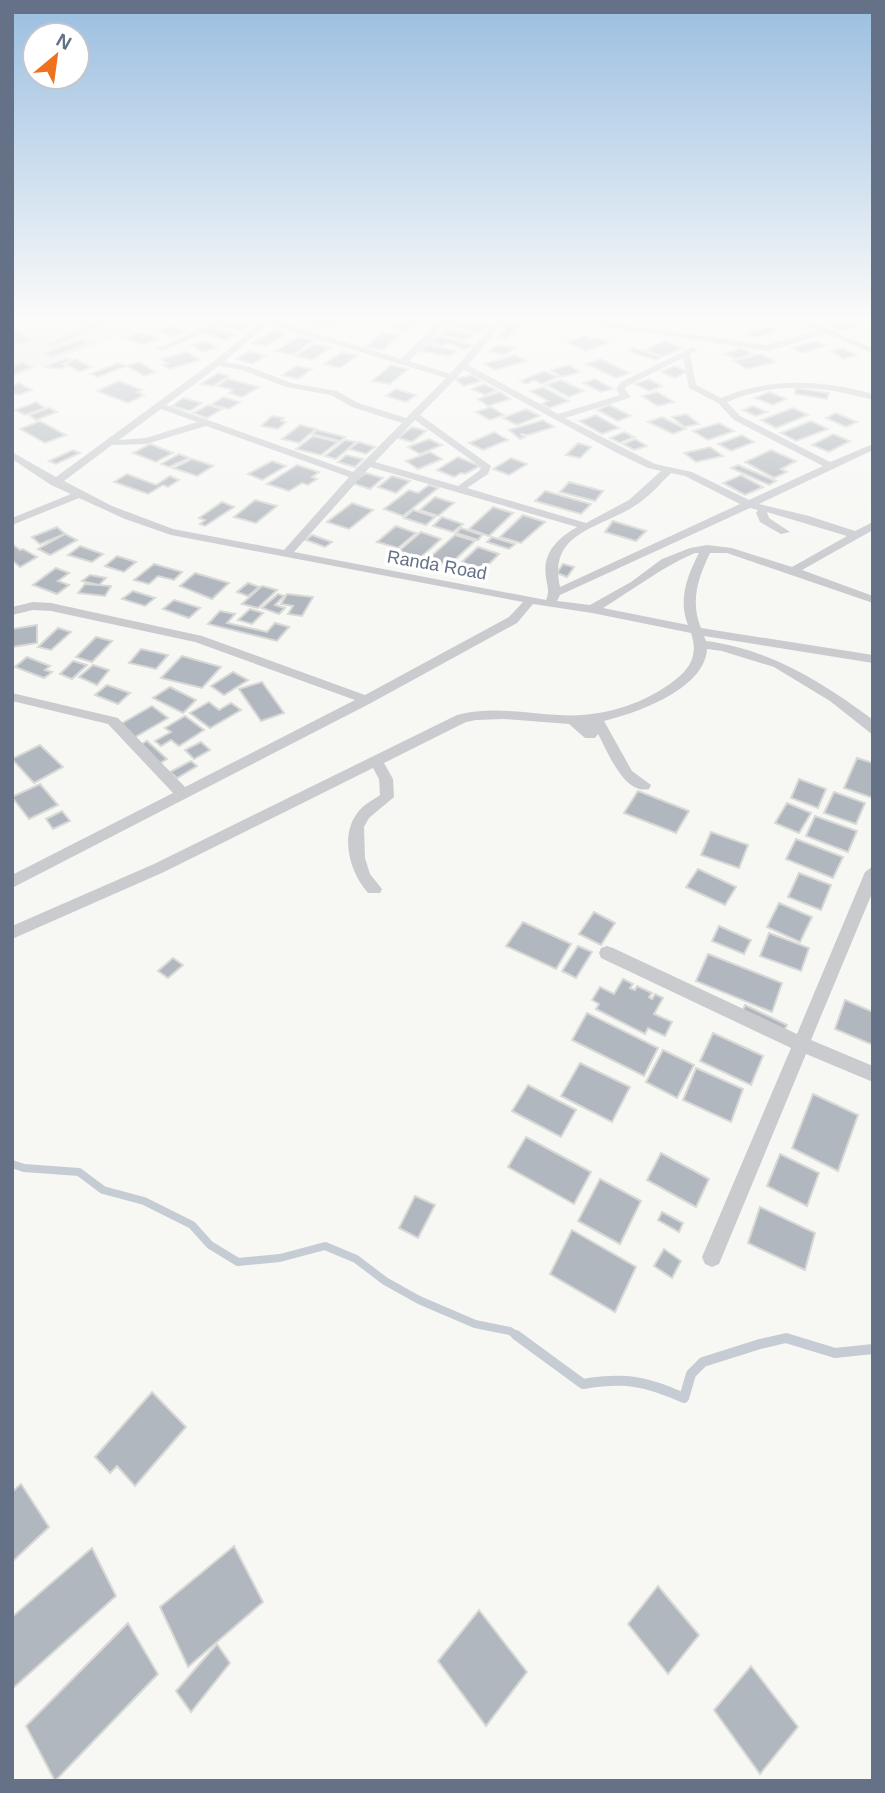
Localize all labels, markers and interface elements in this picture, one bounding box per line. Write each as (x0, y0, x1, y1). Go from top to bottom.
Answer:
north arrow (21, 21, 91, 91)
text: N (53, 29, 75, 54)
street label: Randa Road (385, 546, 489, 584)

